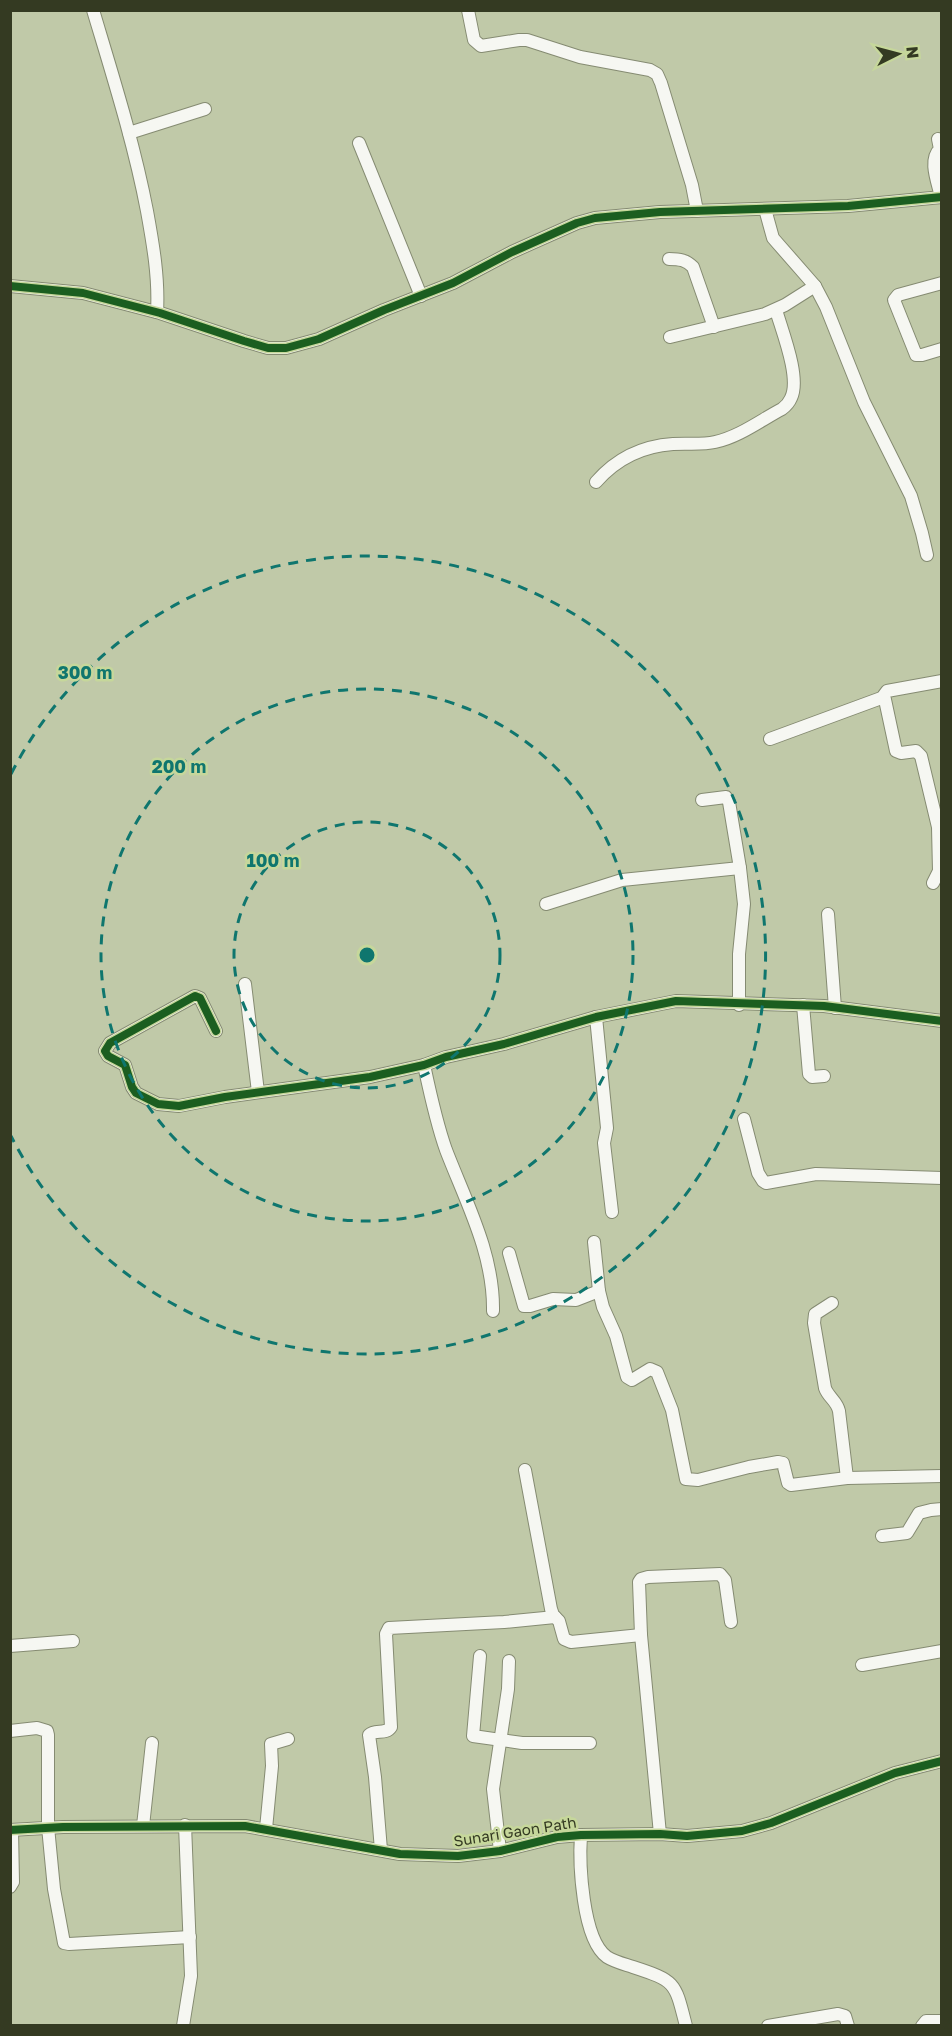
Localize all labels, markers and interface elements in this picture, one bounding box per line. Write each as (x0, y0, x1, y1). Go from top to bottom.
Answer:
north arrow (868, 24, 928, 84)
text: N (902, 45, 923, 60)
text: 300 m (58, 661, 112, 683)
text: 200 m (152, 755, 206, 777)
text: 100 m (247, 849, 299, 871)
centre of rings (357, 945, 377, 965)
street label: Sunari Gaon Path (452, 1812, 578, 1850)

